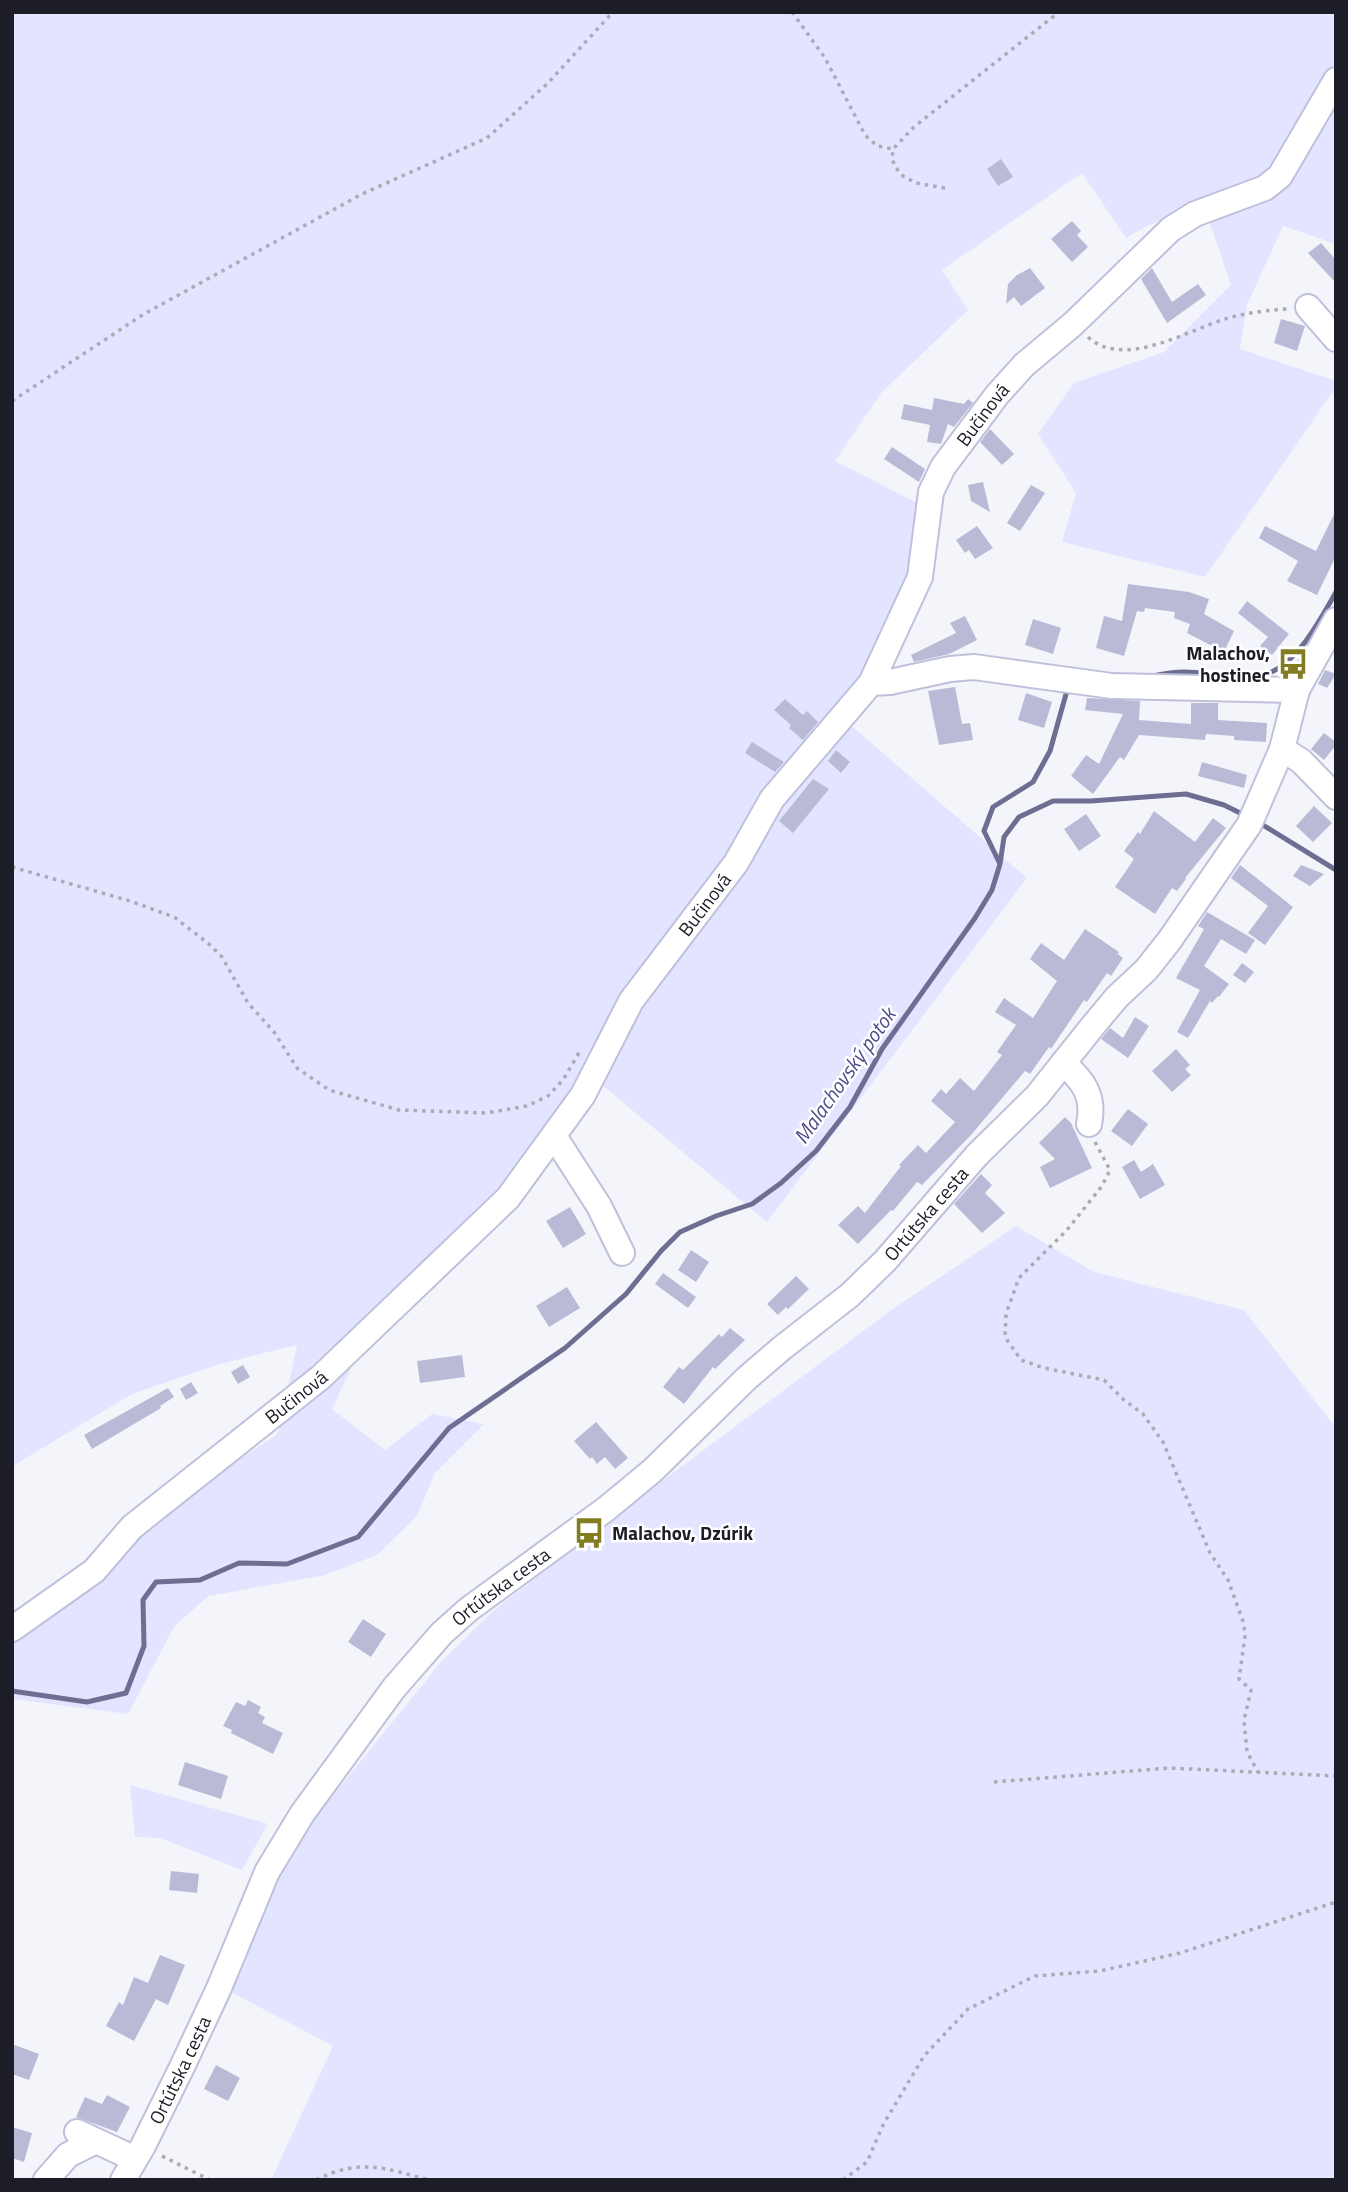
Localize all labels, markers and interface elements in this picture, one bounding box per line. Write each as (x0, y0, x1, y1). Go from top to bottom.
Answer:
street label: Bučinová (949, 376, 1016, 452)
place label: Malachov, hostinec (1186, 638, 1270, 689)
bus stop icon: Malachov, hostinec (1276, 647, 1310, 681)
street label: Bučinová (670, 866, 738, 942)
water label: Malachovský potok (785, 999, 905, 1150)
street label: Ortútska cesta (876, 1159, 975, 1267)
street label: Bučinová (258, 1362, 334, 1430)
bus stop icon: Malachov, Dzúrik (572, 1516, 606, 1550)
place label: Malachov, Dzúrik (612, 1518, 753, 1547)
street label: Ortútska cesta (444, 1539, 556, 1633)
street label: Ortútska cesta (141, 2010, 218, 2129)

